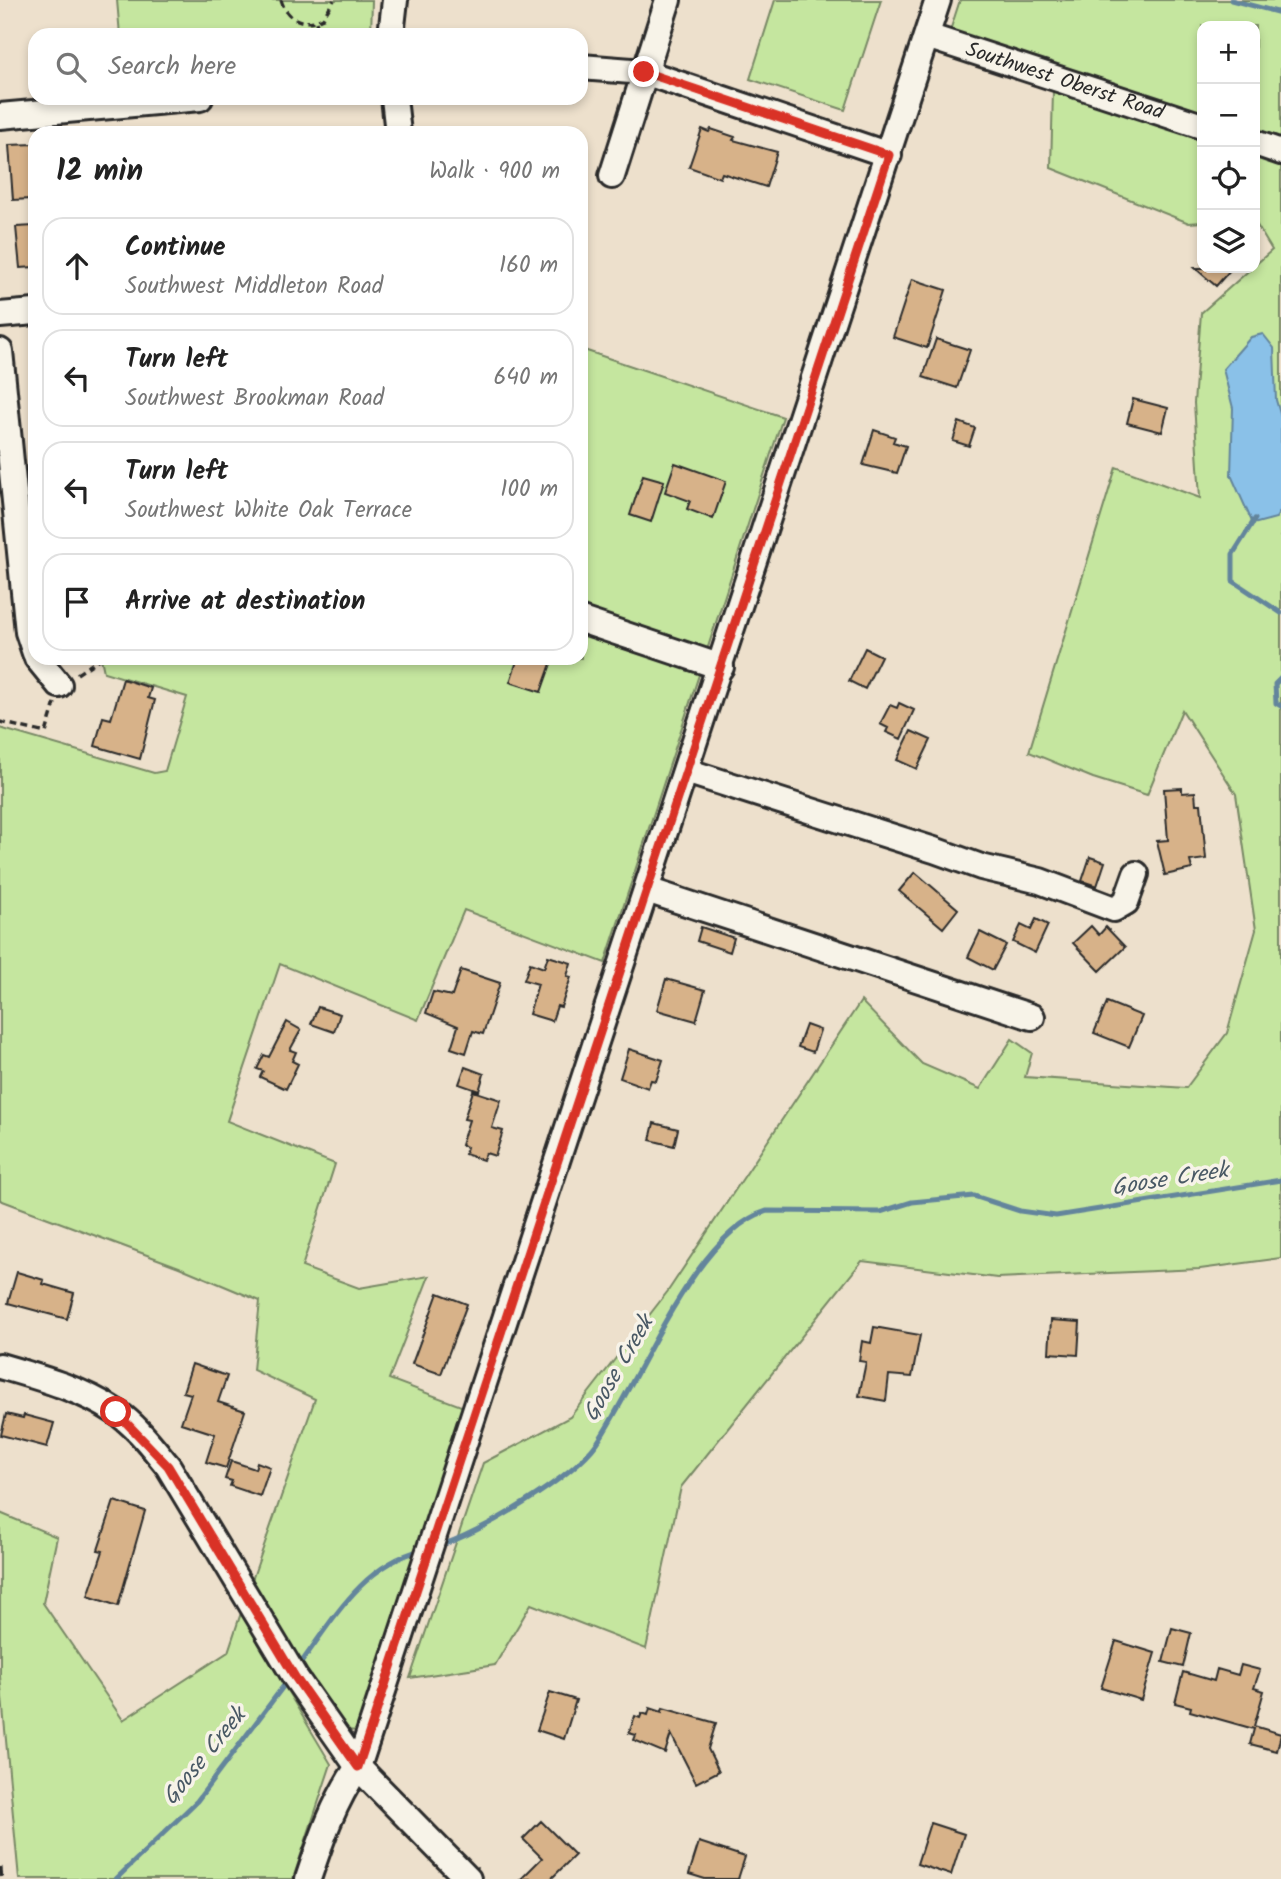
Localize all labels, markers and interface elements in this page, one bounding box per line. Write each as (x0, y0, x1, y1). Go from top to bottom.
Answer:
map controls (1197, 21, 1260, 273)
button: + (1197, 21, 1260, 84)
search box (28, 28, 588, 105)
street label: Southwest Oberst Road (961, 33, 1169, 129)
text: Search here (108, 46, 236, 88)
icon: search (52, 48, 90, 86)
route end (628, 56, 659, 87)
button: − (1197, 84, 1260, 147)
button: locate (1197, 147, 1260, 210)
text: 12 min (56, 148, 143, 196)
text: Walk · 900 m (429, 154, 560, 190)
button: layers (1197, 210, 1260, 273)
text: Continue (125, 227, 226, 269)
icon: ahead (58, 247, 96, 285)
text: 160 m (499, 248, 558, 284)
text: Southwest Middleton Road (125, 269, 383, 305)
text: Turn left (125, 339, 228, 381)
icon: left (58, 359, 96, 397)
text: 640 m (494, 360, 558, 396)
text: Southwest Brookman Road (125, 381, 384, 417)
text: Turn left (125, 451, 228, 493)
icon: left (58, 471, 96, 509)
text: 100 m (500, 472, 558, 508)
text: Southwest White Oak Terrace (125, 493, 412, 529)
text: Arrive at destination (125, 581, 365, 623)
icon: arrive (58, 583, 96, 621)
water label: Goose Creek (1109, 1153, 1234, 1207)
water label: Goose Creek (574, 1306, 665, 1429)
route start (100, 1396, 131, 1427)
water label: Goose Creek (154, 1698, 258, 1814)

